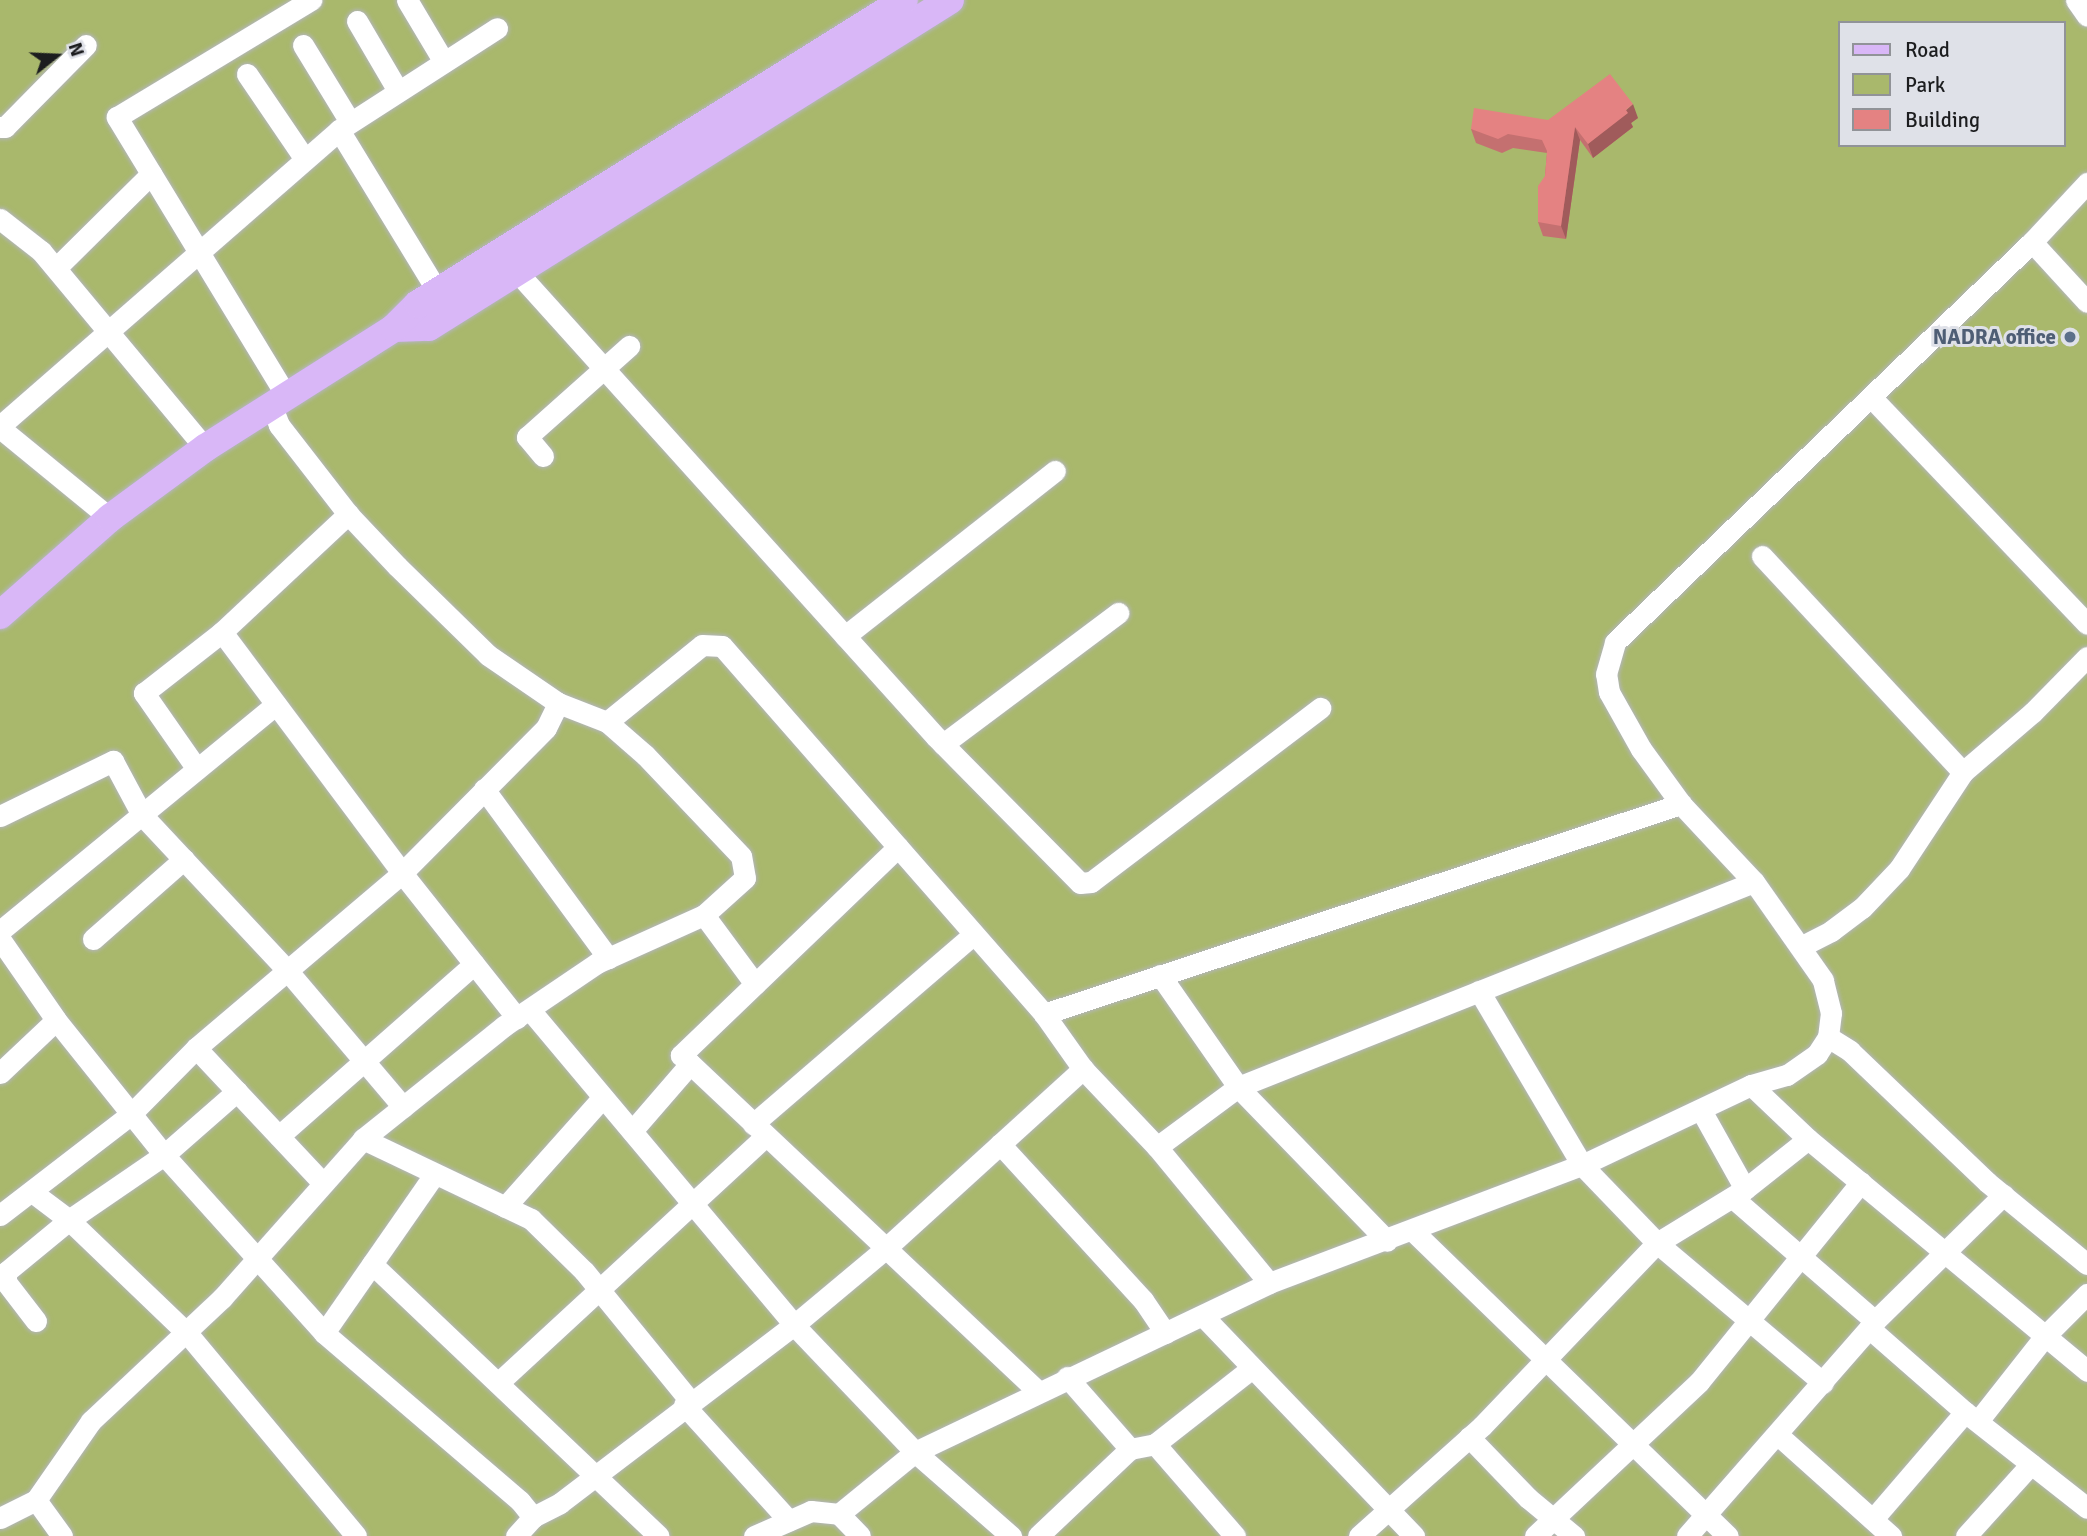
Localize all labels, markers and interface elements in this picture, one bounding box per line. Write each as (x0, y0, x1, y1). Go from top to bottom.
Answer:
north arrow (21, 21, 91, 91)
legend (1839, 21, 2066, 147)
text: Road (1905, 37, 1950, 63)
text: N (63, 40, 89, 60)
text: Park (1905, 72, 1945, 98)
text: Building (1905, 107, 1980, 133)
place label: NADRA office (1933, 324, 2056, 350)
marker: NADRA office (2062, 329, 2078, 345)

